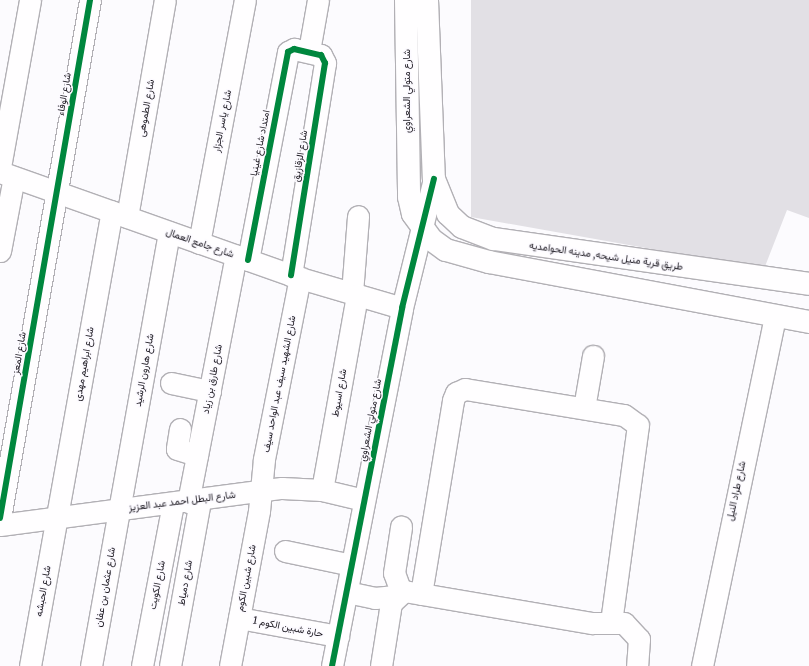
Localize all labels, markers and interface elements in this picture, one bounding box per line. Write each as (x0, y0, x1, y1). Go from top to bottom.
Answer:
street label: شارع متولي الشعراوي (401, 49, 413, 133)
street label: شارع الوفاء (54, 72, 74, 116)
street label: شارع الطموهى (135, 78, 157, 138)
street label: شارع ياسر الجزار (210, 89, 234, 153)
street label: امتداد شارع غينيا (248, 109, 272, 177)
street label: شارع الزقازيق (290, 129, 310, 183)
street label: شارع جامع العمال (164, 226, 236, 260)
street label: طريق قرية منيل شيحه, مدينه الحوامديه (528, 239, 684, 273)
street label: شارع الشهيد سيف عبد الواحد سيف (260, 315, 298, 453)
street label: شارع ابراهيم مهدى (72, 326, 96, 402)
street label: شارع المعز (9, 331, 29, 375)
street label: شارع هارون الرشيد (132, 333, 156, 407)
street label: شارع طارق بن زياد (199, 343, 225, 415)
street label: شارع اسيوط (329, 368, 349, 418)
street label: شارع متولي الشعراوي (356, 378, 384, 462)
street label: شارع طراد النيل (724, 460, 748, 522)
street label: شارع البطل احمد عبد العزيز (128, 488, 236, 514)
street label: شارع شبين الكوم (234, 543, 258, 613)
street label: شارع عثمان بن عفان (92, 546, 118, 628)
street label: شارع الكويت (146, 559, 168, 611)
street label: شارع دمياط (175, 559, 195, 607)
street label: شارع الحبشه (33, 565, 53, 617)
street label: حارة شبين الكوم 1 (252, 614, 324, 640)

